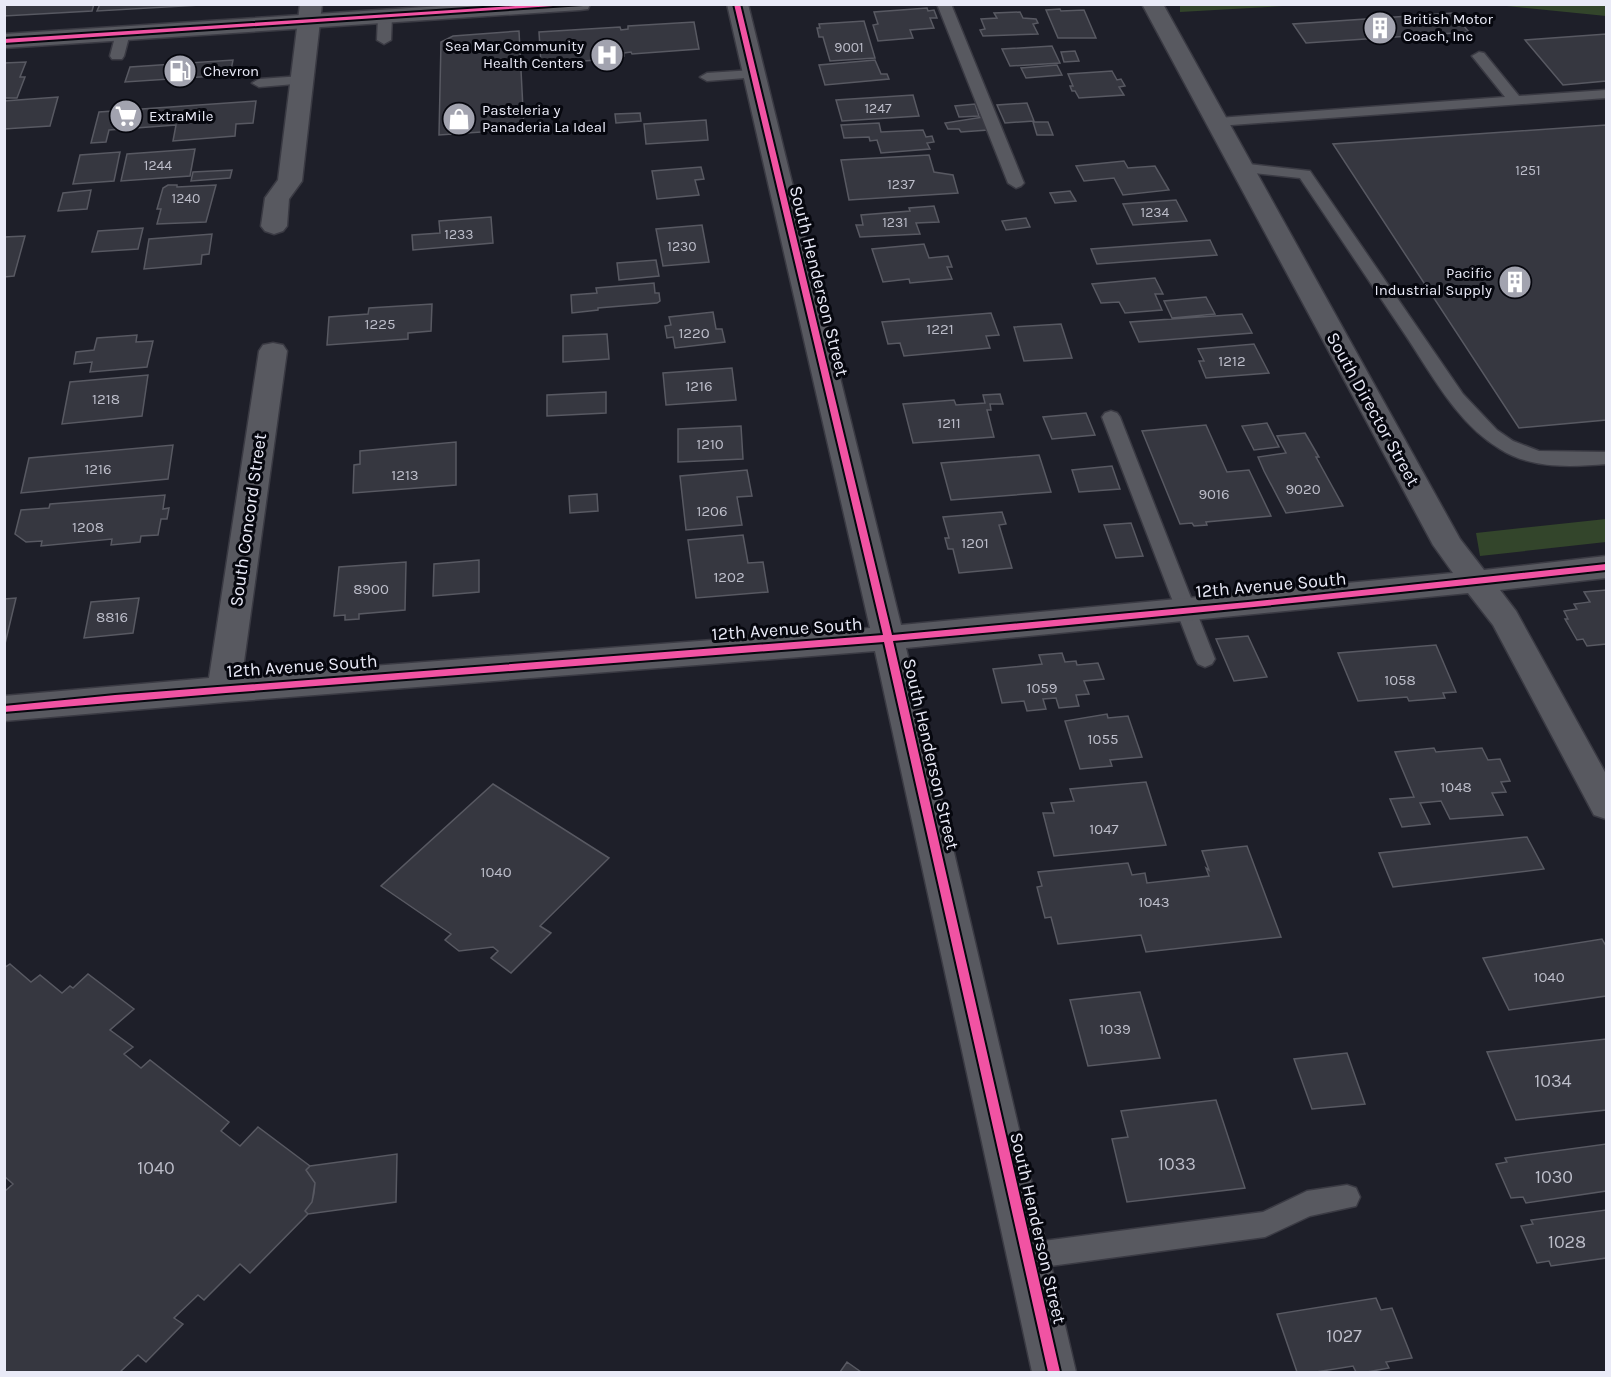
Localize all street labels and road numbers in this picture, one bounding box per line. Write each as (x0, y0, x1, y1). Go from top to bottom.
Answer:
street label: South Henderson Street (785, 183, 853, 379)
street label: South Director Street (1322, 328, 1425, 490)
street label: South Concord Street (225, 431, 271, 608)
street label: 12th Avenue South (1195, 567, 1347, 603)
street label: 12th Avenue South (711, 613, 863, 645)
street label: 12th Avenue South (226, 650, 378, 682)
street label: South Henderson Street (898, 656, 964, 852)
street label: South Henderson Street (1005, 1130, 1071, 1326)

